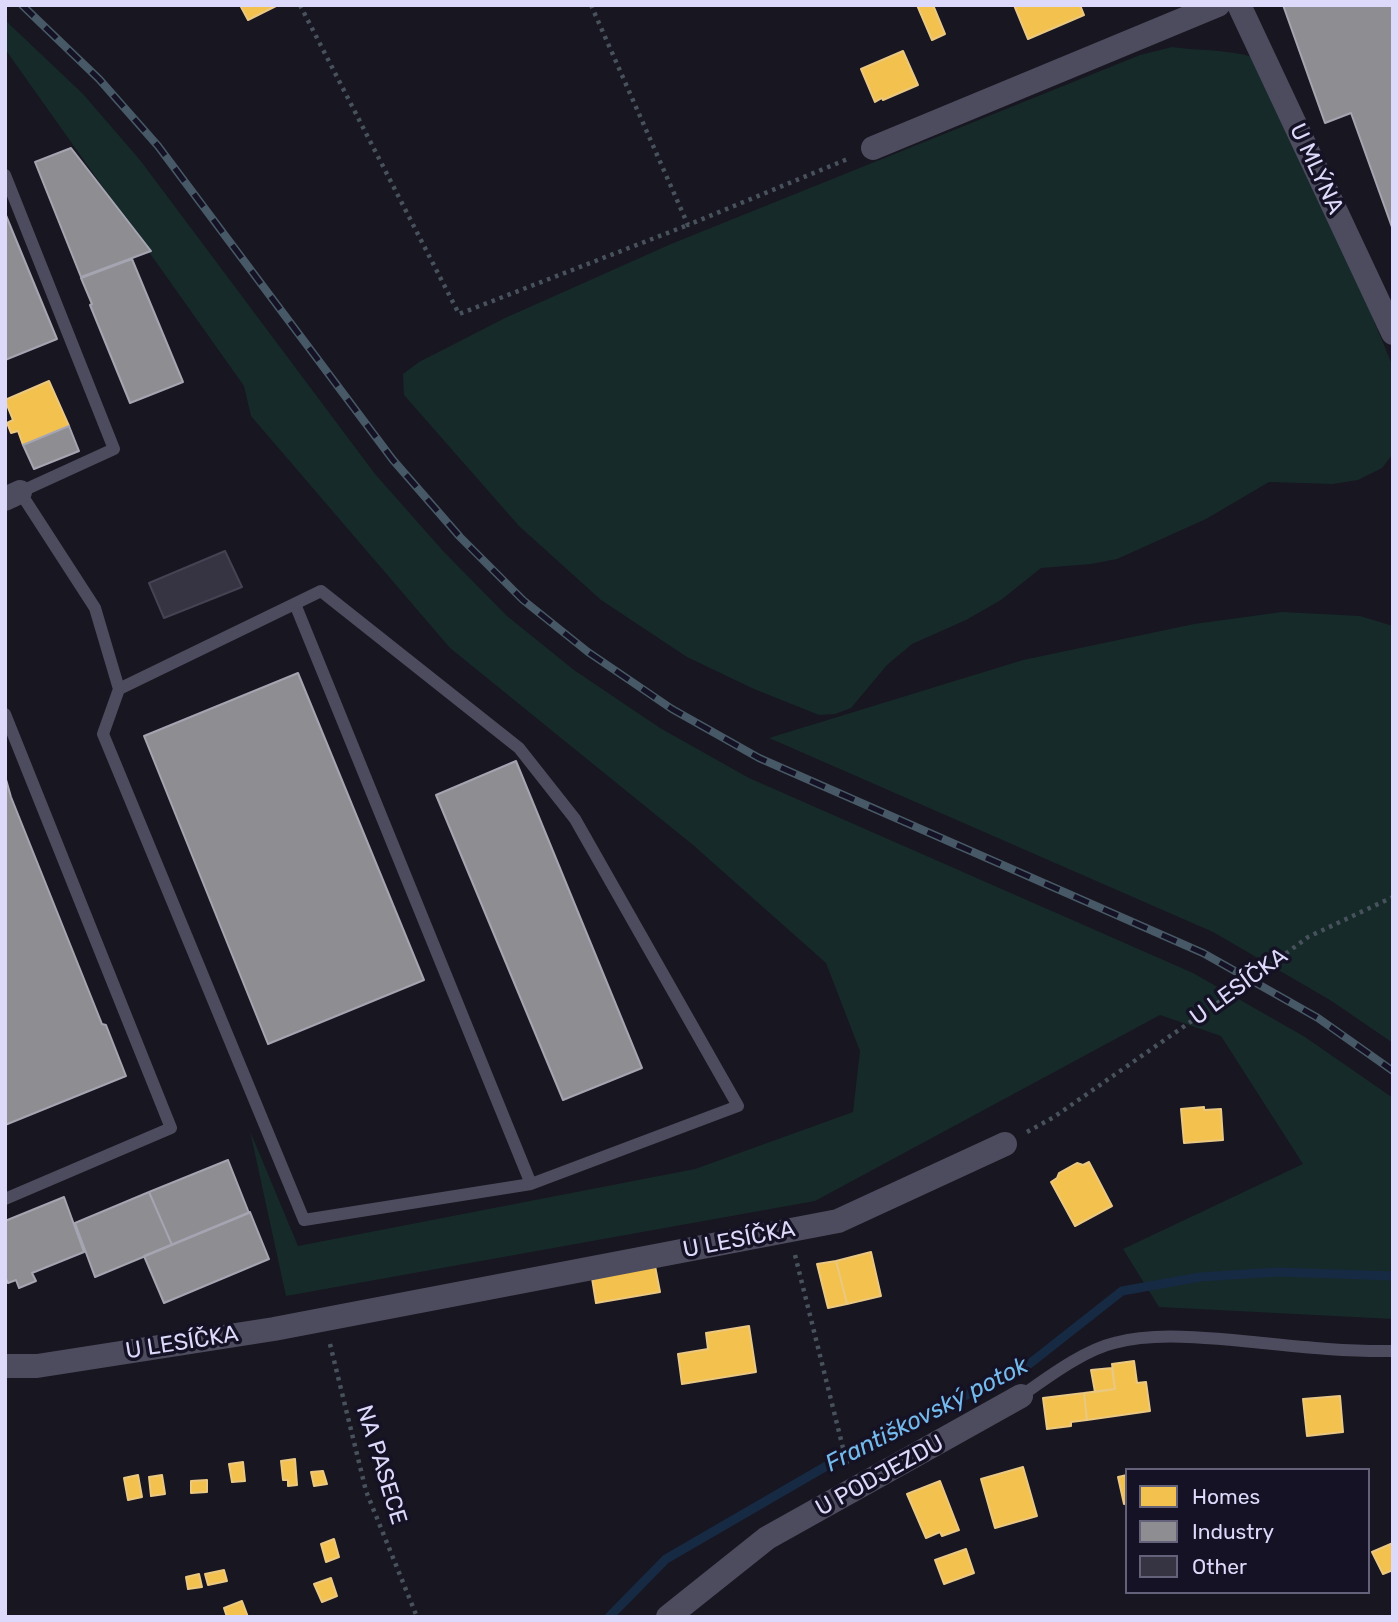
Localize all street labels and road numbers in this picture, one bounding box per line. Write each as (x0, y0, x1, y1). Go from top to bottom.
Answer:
street label: U MLÝNA (1283, 119, 1349, 219)
street label: U LESÍČKA (1185, 942, 1293, 1032)
street label: U LESÍČKA (681, 1216, 797, 1264)
street label: U LESÍČKA (124, 1320, 240, 1366)
street label: NA PASECE (350, 1402, 412, 1528)
street label: U PODJEZDU (811, 1429, 949, 1523)

